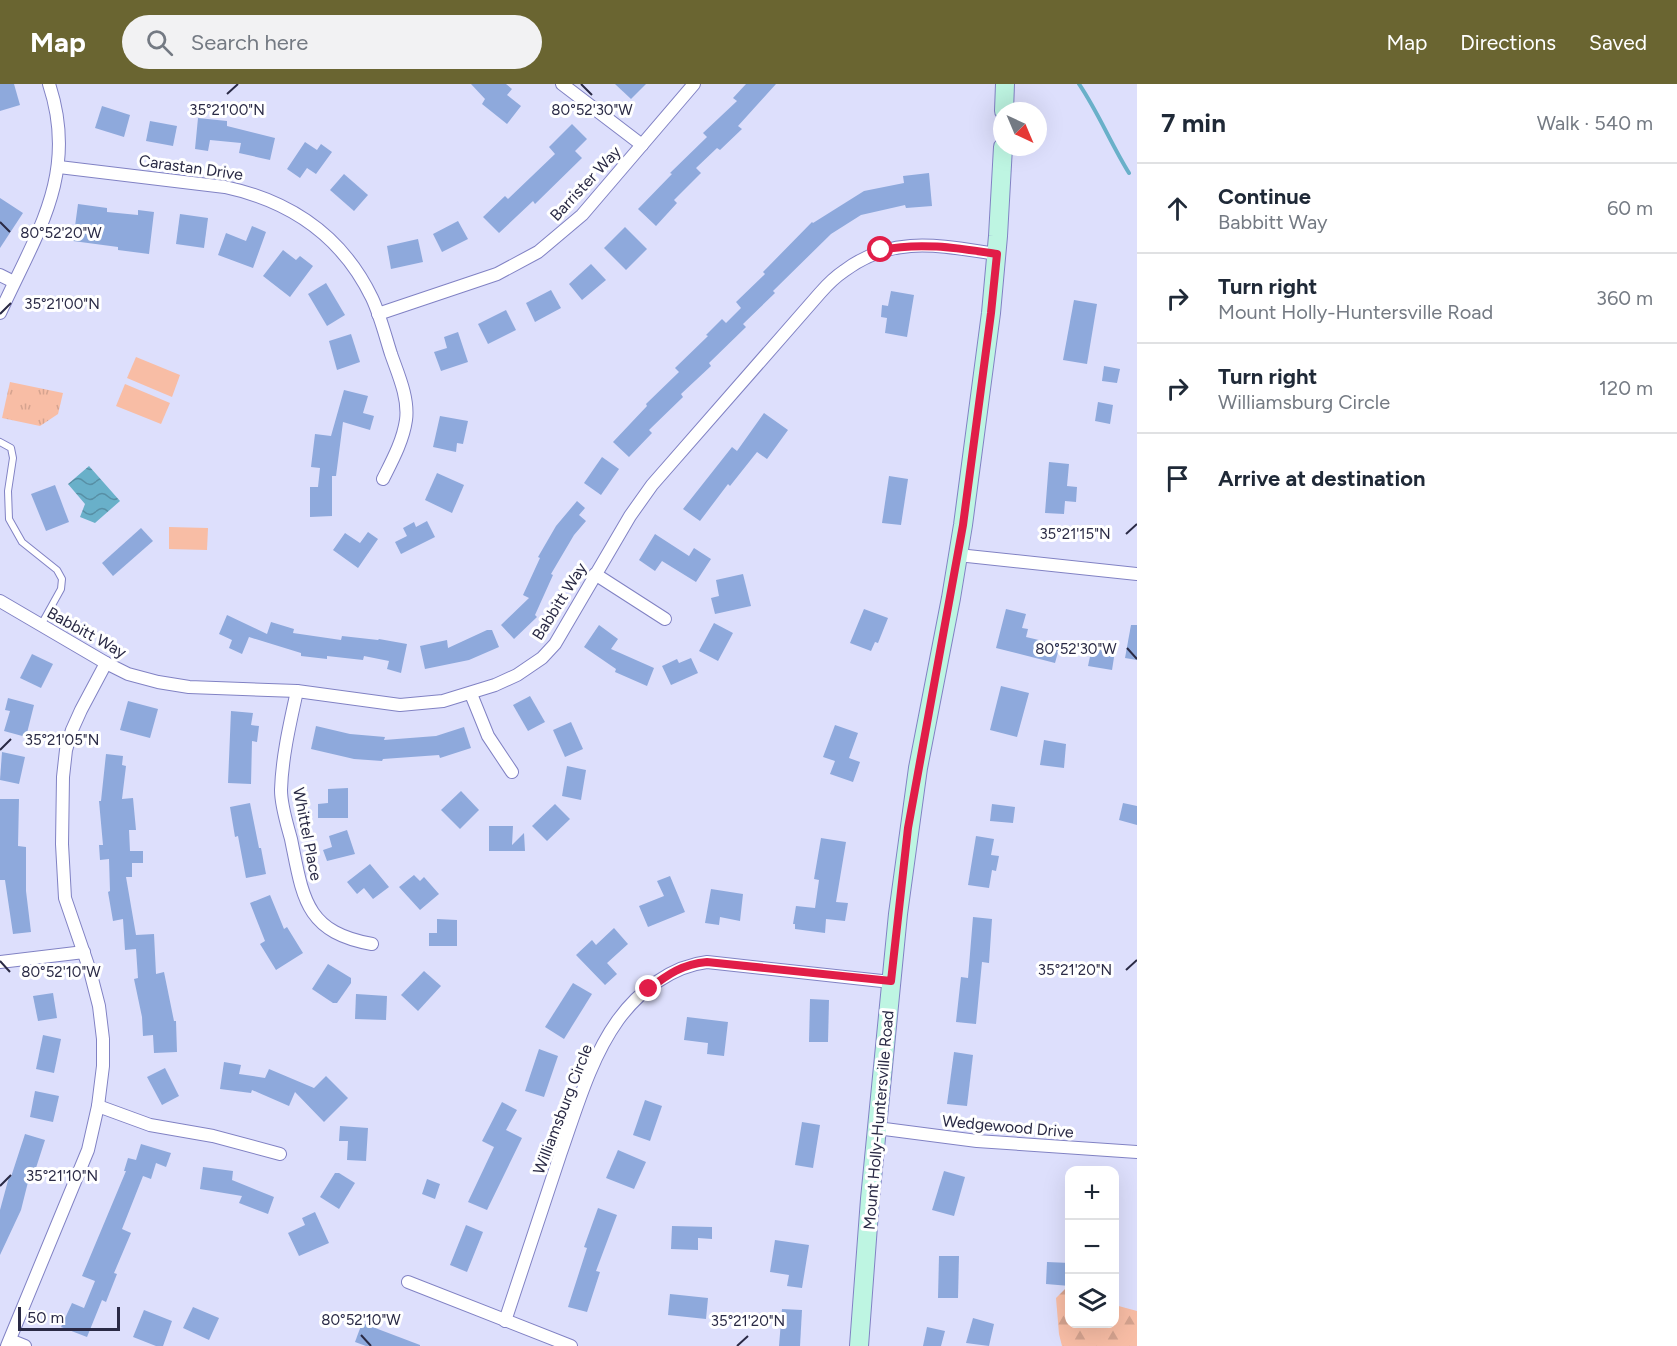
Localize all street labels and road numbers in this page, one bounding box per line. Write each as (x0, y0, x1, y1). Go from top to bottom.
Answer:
street label: Barrister Way (546, 142, 625, 225)
street label: Carastan Drive (138, 151, 244, 184)
street label: Babbitt Way (528, 559, 591, 643)
street label: Babbitt Way (44, 603, 130, 662)
street label: Whittel Place (289, 786, 326, 883)
street label: Mount Holly-Huntersville Road (859, 1010, 898, 1231)
street label: Williamsburg Circle (529, 1041, 596, 1177)
street label: Wedgewood Drive (941, 1111, 1075, 1142)

